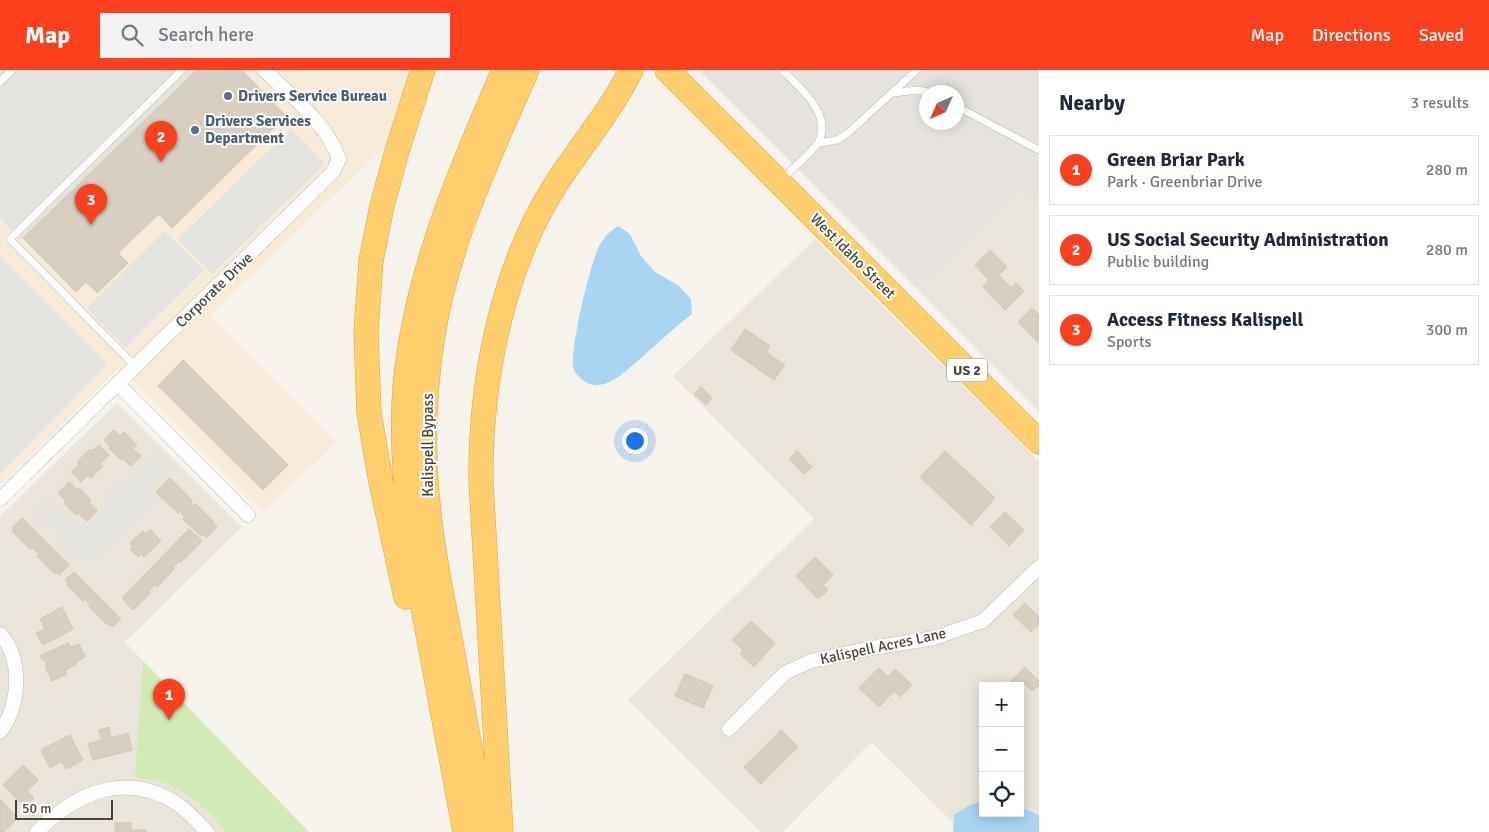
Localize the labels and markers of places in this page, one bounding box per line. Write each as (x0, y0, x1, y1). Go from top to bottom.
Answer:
place label: Drivers Service Bureau (238, 87, 387, 105)
marker: Drivers Service Bureau (222, 90, 234, 102)
place label: Drivers Services Department (205, 112, 311, 147)
pin: 2 (145, 121, 177, 162)
marker: Drivers Services Department (189, 124, 201, 136)
pin: 3 (75, 184, 107, 225)
pin: 1 (153, 679, 185, 720)

